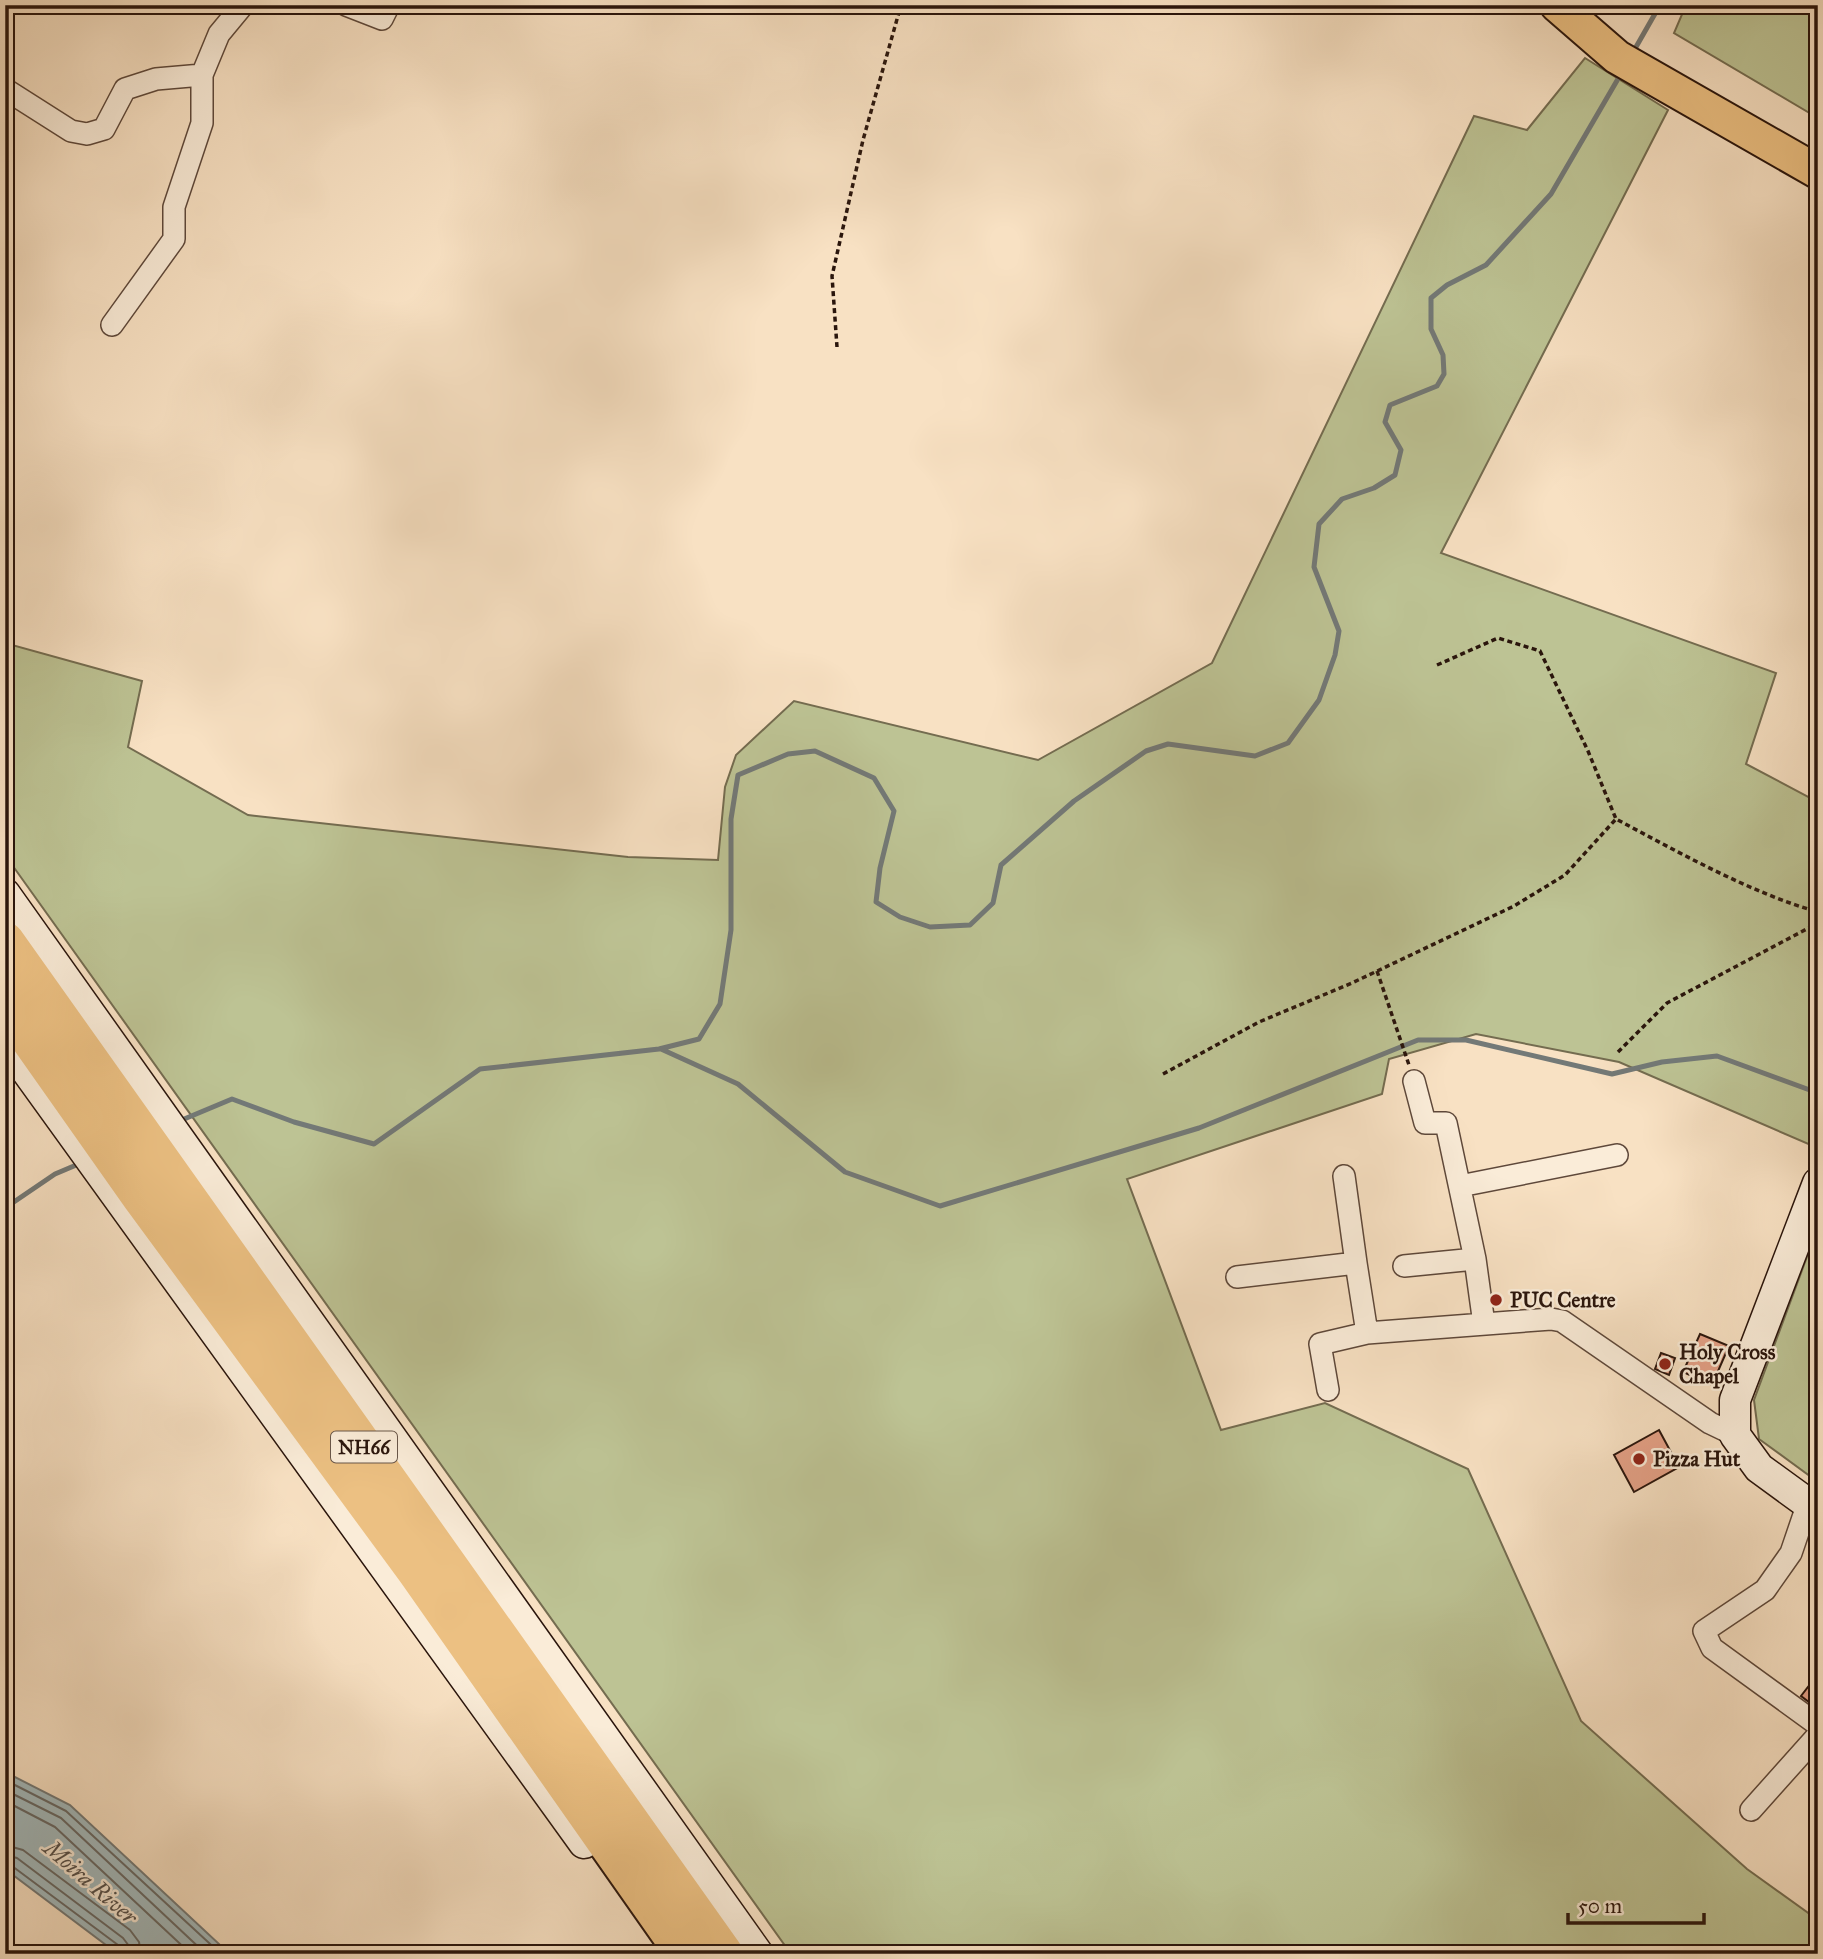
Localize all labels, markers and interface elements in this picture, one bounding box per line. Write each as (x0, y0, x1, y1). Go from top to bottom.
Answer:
place label: PUC Centre (1510, 1287, 1616, 1313)
marker: PUC Centre (1488, 1292, 1504, 1308)
place label: Holy Cross Chapel (1679, 1339, 1776, 1389)
marker: Holy Cross Chapel (1657, 1356, 1673, 1372)
road number: NH66 (331, 1432, 397, 1462)
place label: Pizza Hut (1653, 1446, 1741, 1472)
marker: Pizza Hut (1631, 1451, 1647, 1467)
water label: Moira River (37, 1832, 145, 1931)
scale bar (1568, 1882, 1704, 1926)
text: 50 m (1578, 1893, 1623, 1919)

